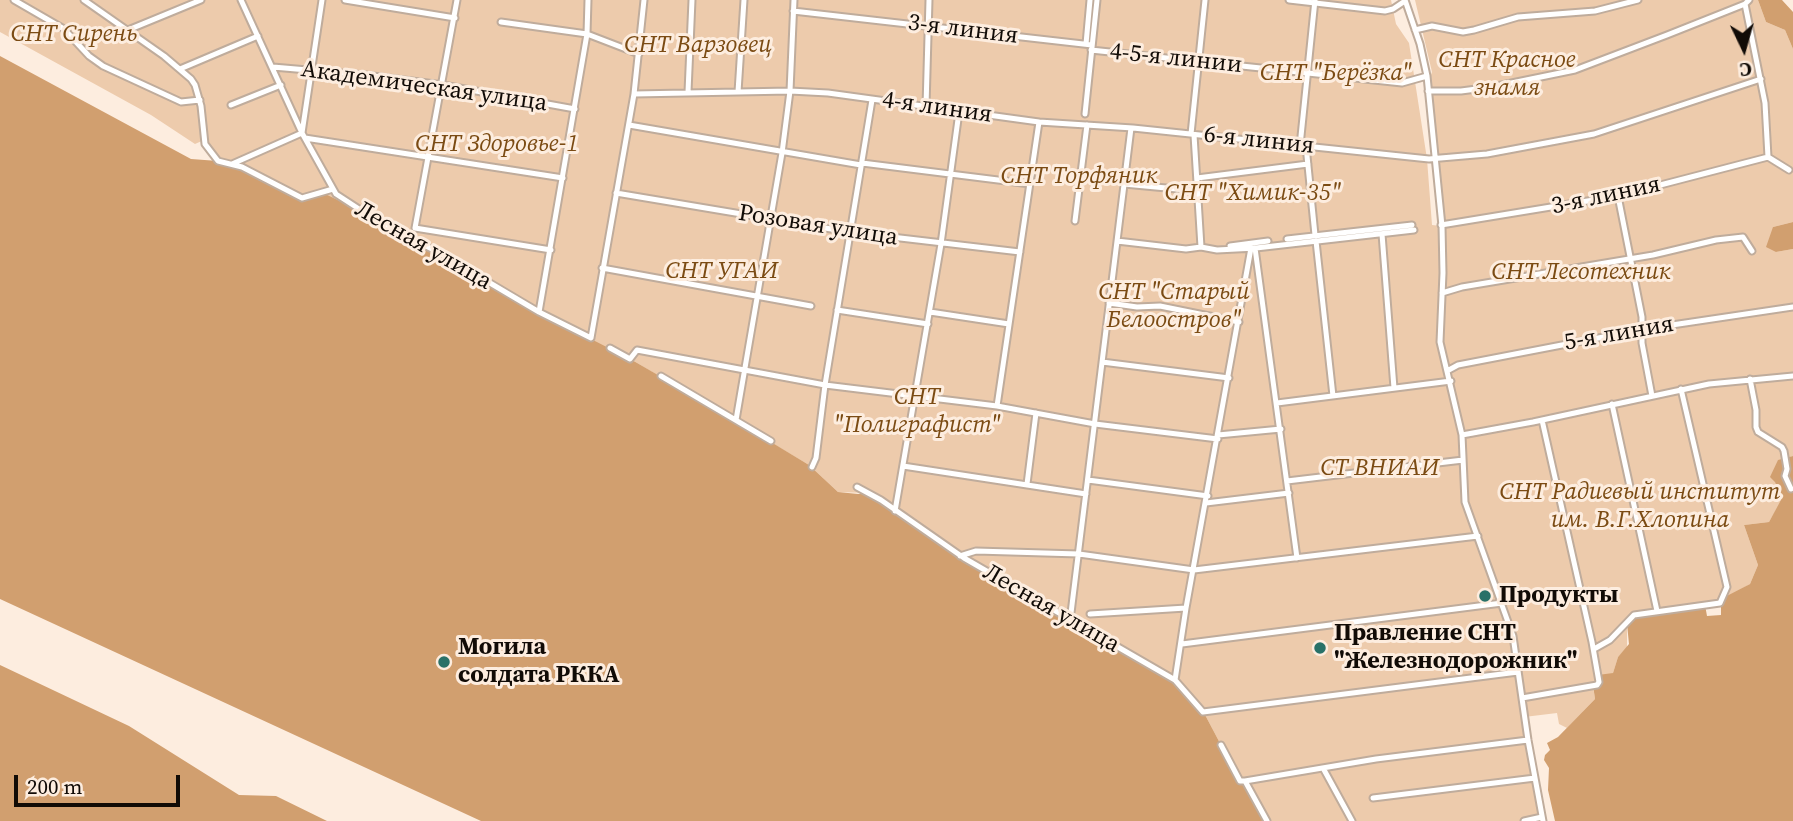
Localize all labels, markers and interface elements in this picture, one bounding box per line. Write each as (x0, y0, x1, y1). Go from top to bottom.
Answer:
street label: 3-я линия (906, 9, 1020, 51)
north arrow (1709, 14, 1779, 84)
park label: СНТ Сирень (11, 21, 137, 49)
park label: СНТ Варзовец (624, 32, 772, 60)
street label: 4-5-я линии (1108, 38, 1244, 80)
park label: СНТ Красное знамя (1439, 47, 1575, 103)
street label: Академическая улица (299, 55, 549, 119)
text: С (1739, 56, 1753, 83)
park label: СНТ "Берёзка" (1260, 60, 1412, 88)
street label: 4-я линия (880, 86, 994, 130)
street label: 6-я линия (1202, 121, 1316, 161)
park label: СНТ Здоровье-1 (415, 131, 579, 159)
park label: СНТ Торфяник (1001, 163, 1157, 191)
street label: 3-я линия (1549, 170, 1663, 222)
park label: СНТ "Химик-35" (1165, 180, 1341, 208)
street label: Лесная улица (349, 195, 497, 297)
street label: Розовая улица (736, 199, 900, 253)
park label: СНТ УГАИ (666, 258, 778, 286)
park label: СНТ Лесотехник (1491, 259, 1671, 287)
park label: СНТ "Старый Белоостров" (1098, 279, 1250, 335)
street label: 5-я линия (1562, 310, 1676, 358)
park label: СНТ "Полиграфист" (833, 384, 1001, 440)
park label: СТ ВНИАИ (1320, 455, 1440, 483)
park label: СНТ Радиевый институт им. В.Г.Хлопина (1500, 479, 1780, 535)
street label: Лесная улица (977, 558, 1125, 660)
place label: Продукты (1499, 582, 1619, 610)
marker: Продукты (1477, 588, 1493, 604)
place label: Правление СНТ "Железнодорожник" (1334, 620, 1577, 676)
place label: Могила солдата РККА (458, 634, 620, 690)
marker: Правление СНТ "Железнодорожник" (1312, 640, 1328, 656)
marker: Могила солдата РККА (436, 654, 452, 670)
scale bar (18, 762, 184, 806)
text: 200 m (27, 772, 82, 801)

